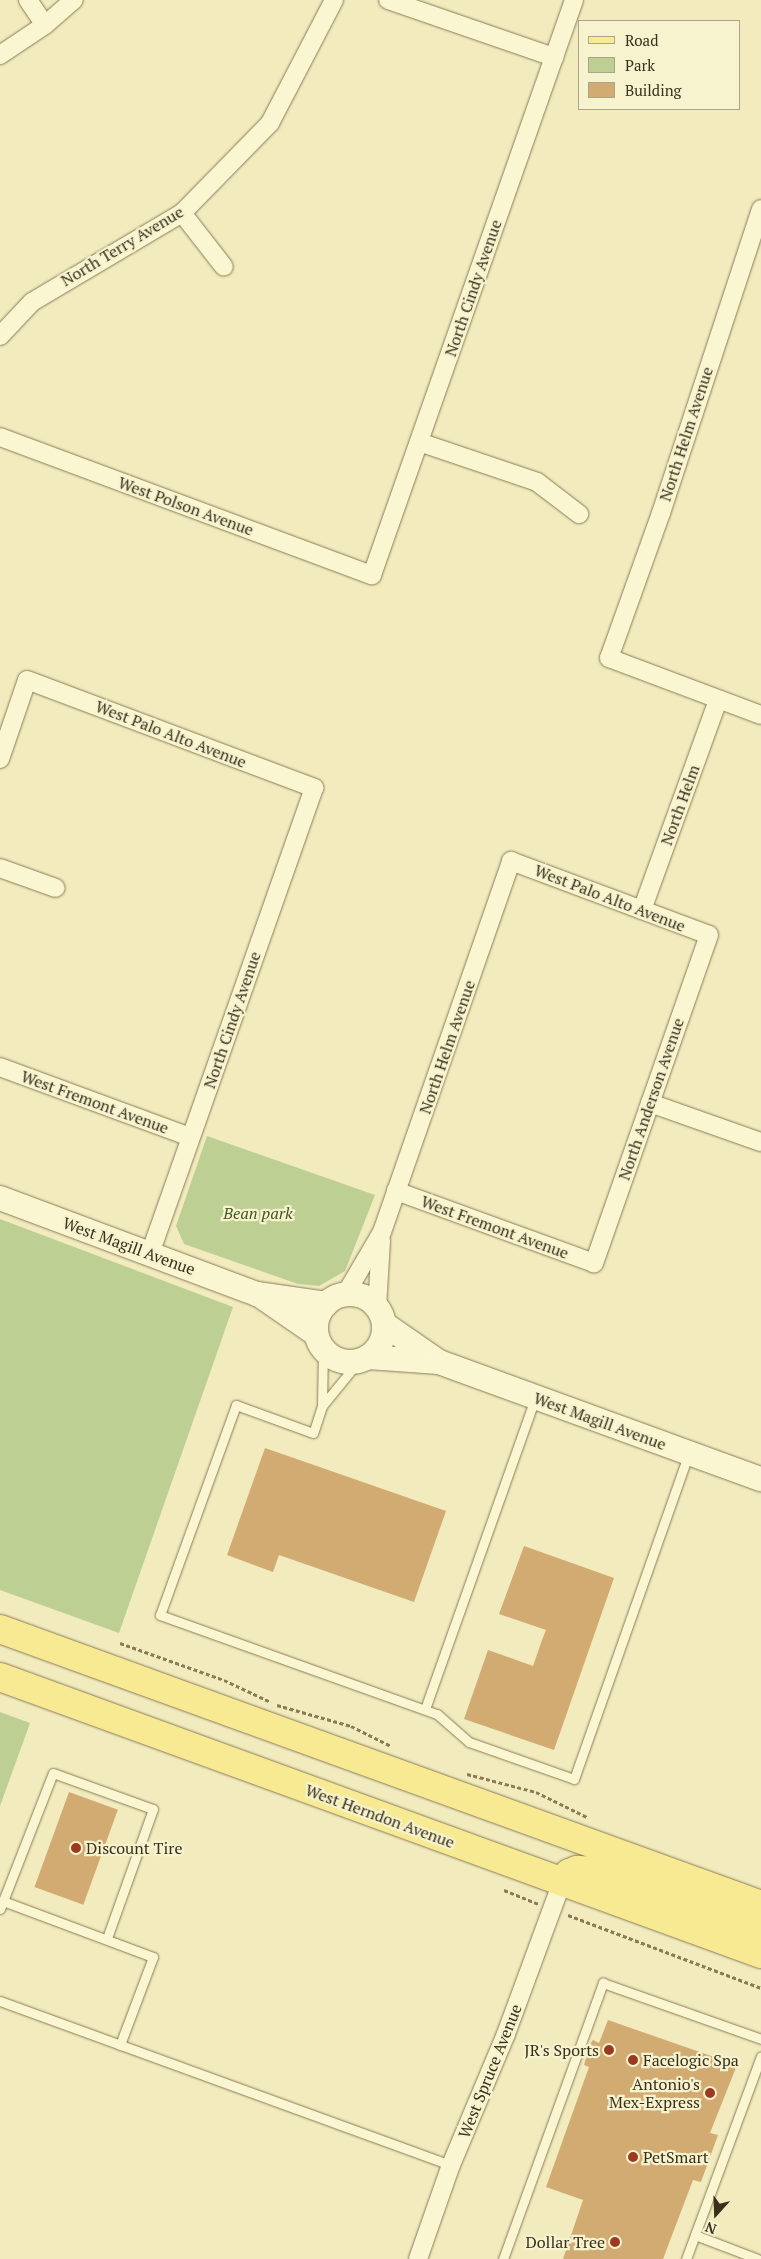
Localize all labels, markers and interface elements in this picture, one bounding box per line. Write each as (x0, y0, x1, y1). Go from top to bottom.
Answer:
legend (578, 20, 741, 110)
text: Road (625, 30, 658, 50)
text: Park (625, 55, 655, 75)
text: Building (625, 80, 682, 100)
street label: North Terry Avenue (57, 202, 187, 290)
street label: North Cindy Avenue (441, 217, 505, 359)
street label: North Helm Avenue (655, 364, 717, 504)
street label: West Polson Avenue (116, 473, 256, 539)
street label: West Palo Alto Avenue (93, 696, 249, 772)
street label: North Helm (657, 762, 703, 848)
street label: West Palo Alto Avenue (532, 860, 688, 936)
street label: North Cindy Avenue (200, 949, 264, 1091)
street label: North Helm Avenue (415, 977, 479, 1117)
street label: North Anderson Avenue (614, 1015, 688, 1183)
street label: West Fremont Avenue (18, 1066, 172, 1138)
street label: West Fremont Avenue (418, 1191, 572, 1263)
park label: Bean park (223, 1203, 293, 1223)
street label: West Magill Avenue (60, 1213, 198, 1279)
street label: West Magill Avenue (531, 1388, 669, 1454)
street label: West Herndon Avenue (303, 1780, 457, 1852)
place label: Discount Tire (86, 1838, 183, 1858)
marker: Discount Tire (70, 1842, 82, 1854)
street label: West Spruce Avenue (454, 2001, 526, 2141)
place label: JR's Sports (524, 2040, 599, 2060)
marker: JR's Sports (603, 2044, 615, 2056)
place label: Facelogic Spa (643, 2050, 739, 2070)
marker: Facelogic Spa (627, 2054, 639, 2066)
place label: Antonio's Mex-Express (609, 2074, 700, 2112)
marker: Antonio's Mex-Express (704, 2087, 716, 2099)
place label: PetSmart (643, 2147, 709, 2167)
marker: PetSmart (627, 2151, 639, 2163)
north arrow (691, 2189, 741, 2239)
text: N (702, 2218, 719, 2239)
place label: Dollar Tree (525, 2232, 605, 2252)
marker: Dollar Tree (609, 2236, 621, 2248)

